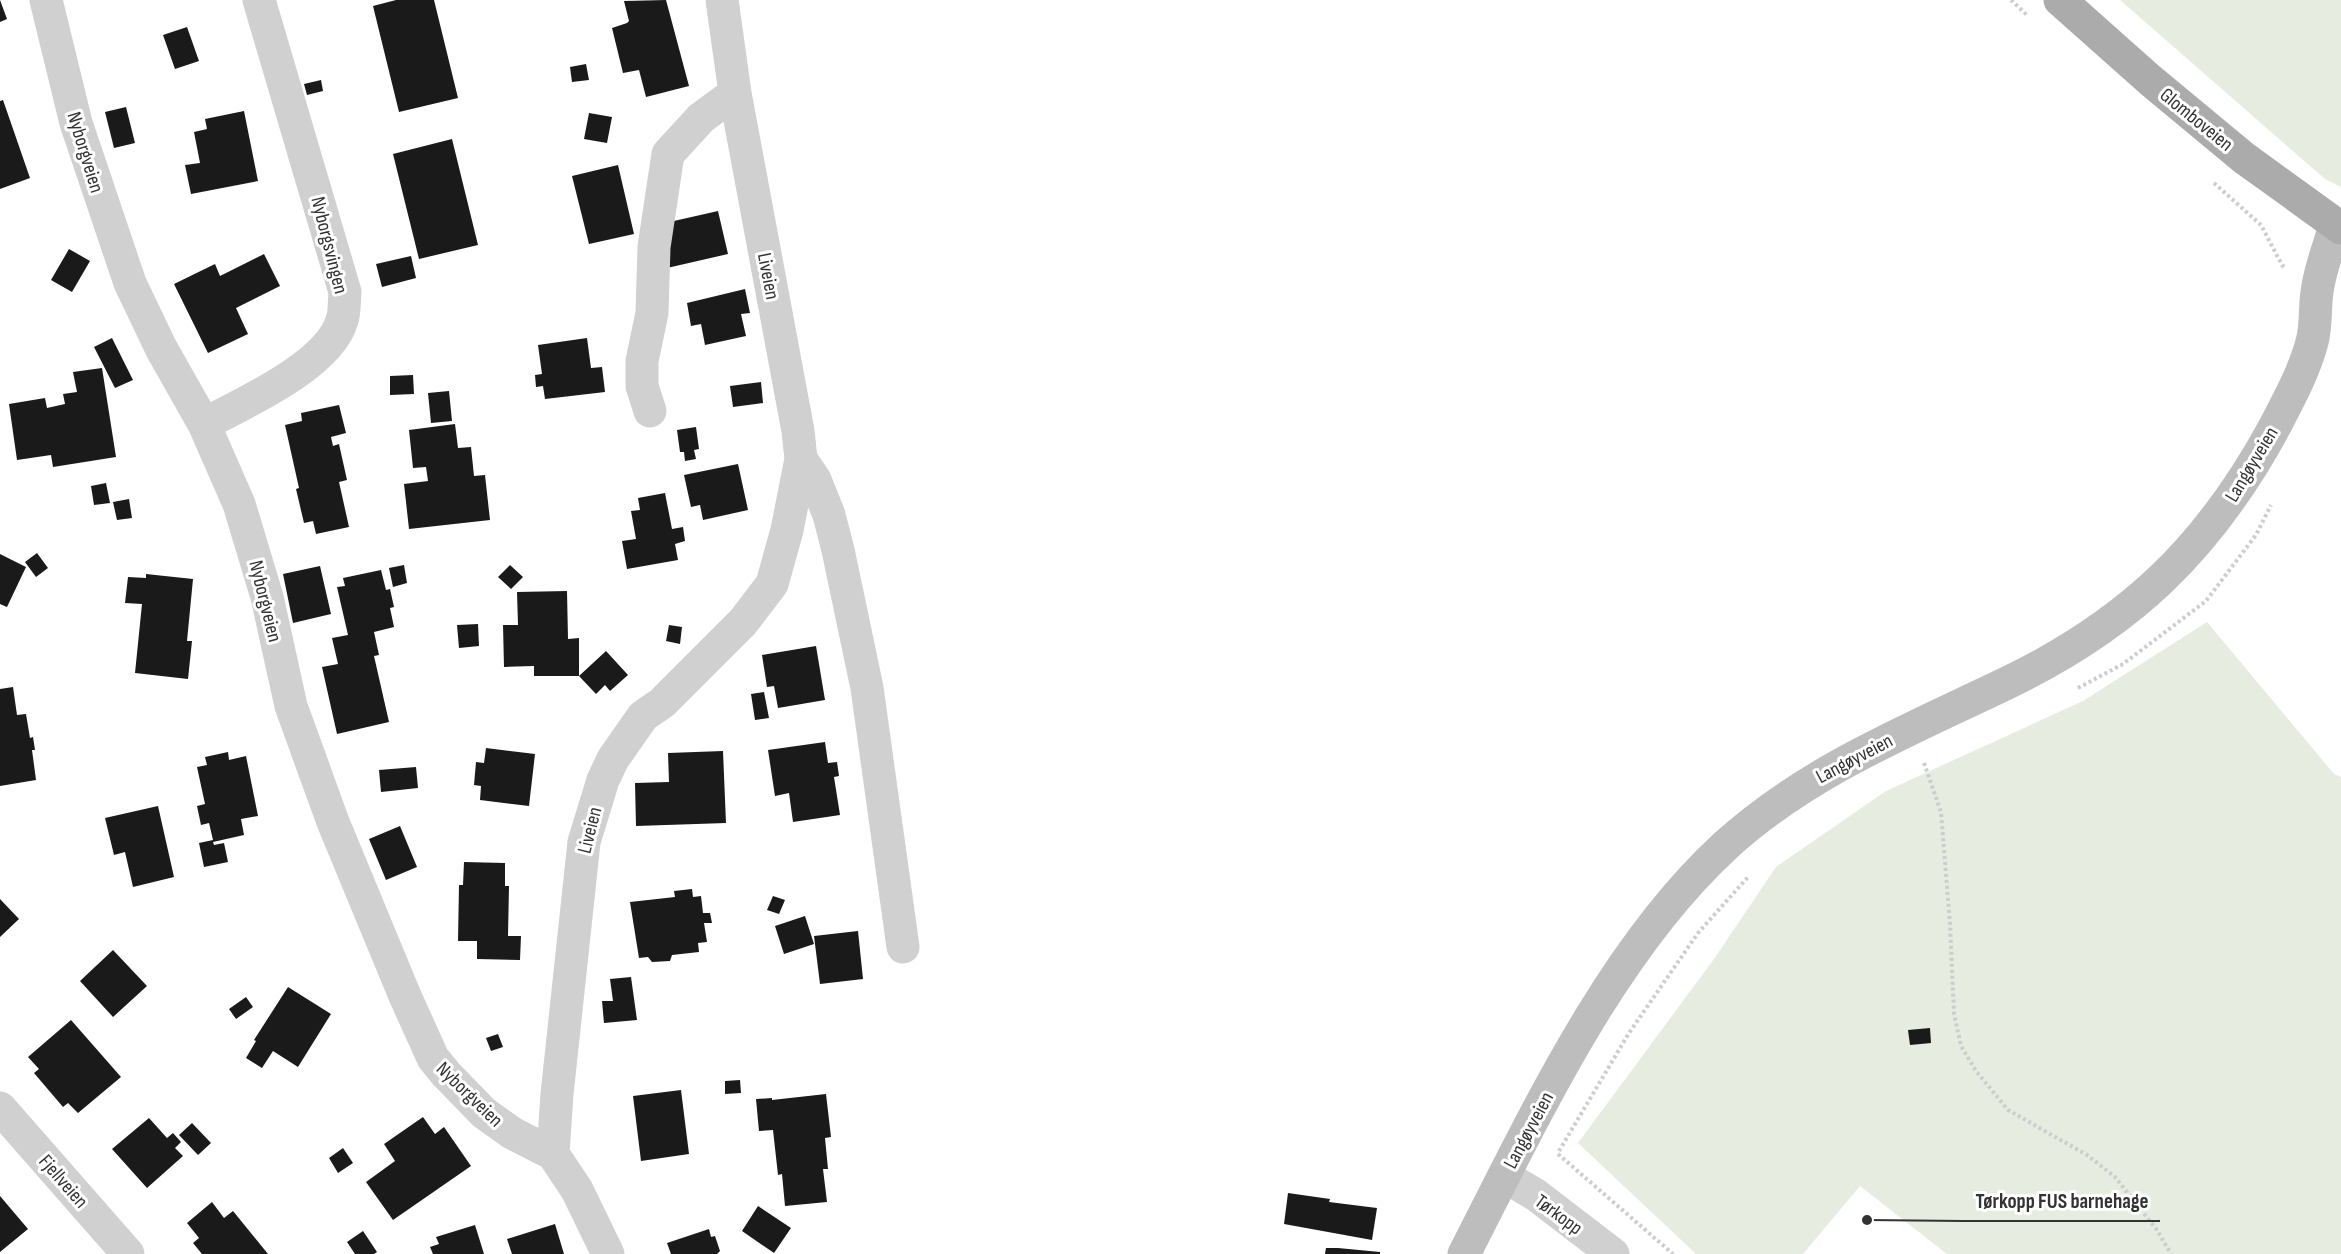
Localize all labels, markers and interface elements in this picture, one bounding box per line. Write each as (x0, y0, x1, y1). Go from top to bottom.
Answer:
street label: Glomboveien (2155, 83, 2238, 157)
street label: Nyborgveien (61, 109, 109, 196)
street label: Nyborgsvingen (305, 194, 353, 296)
street label: Liveien (752, 251, 784, 302)
street label: Langøyveien (2220, 423, 2284, 506)
street label: Nyborgveien (243, 558, 287, 645)
street label: Langøyveien (1812, 729, 1897, 789)
street label: Liveien (573, 805, 607, 856)
street label: Nyborgveien (431, 1057, 508, 1132)
street label: Langøyveien (1499, 1088, 1559, 1173)
street label: Fjellveien (34, 1150, 93, 1213)
callout: Tørkopp FUS barnehage (1963, 1182, 2160, 1221)
text: Tørkopp FUS barnehage (1975, 1189, 2149, 1214)
street label: Tørkopp (1530, 1190, 1587, 1240)

